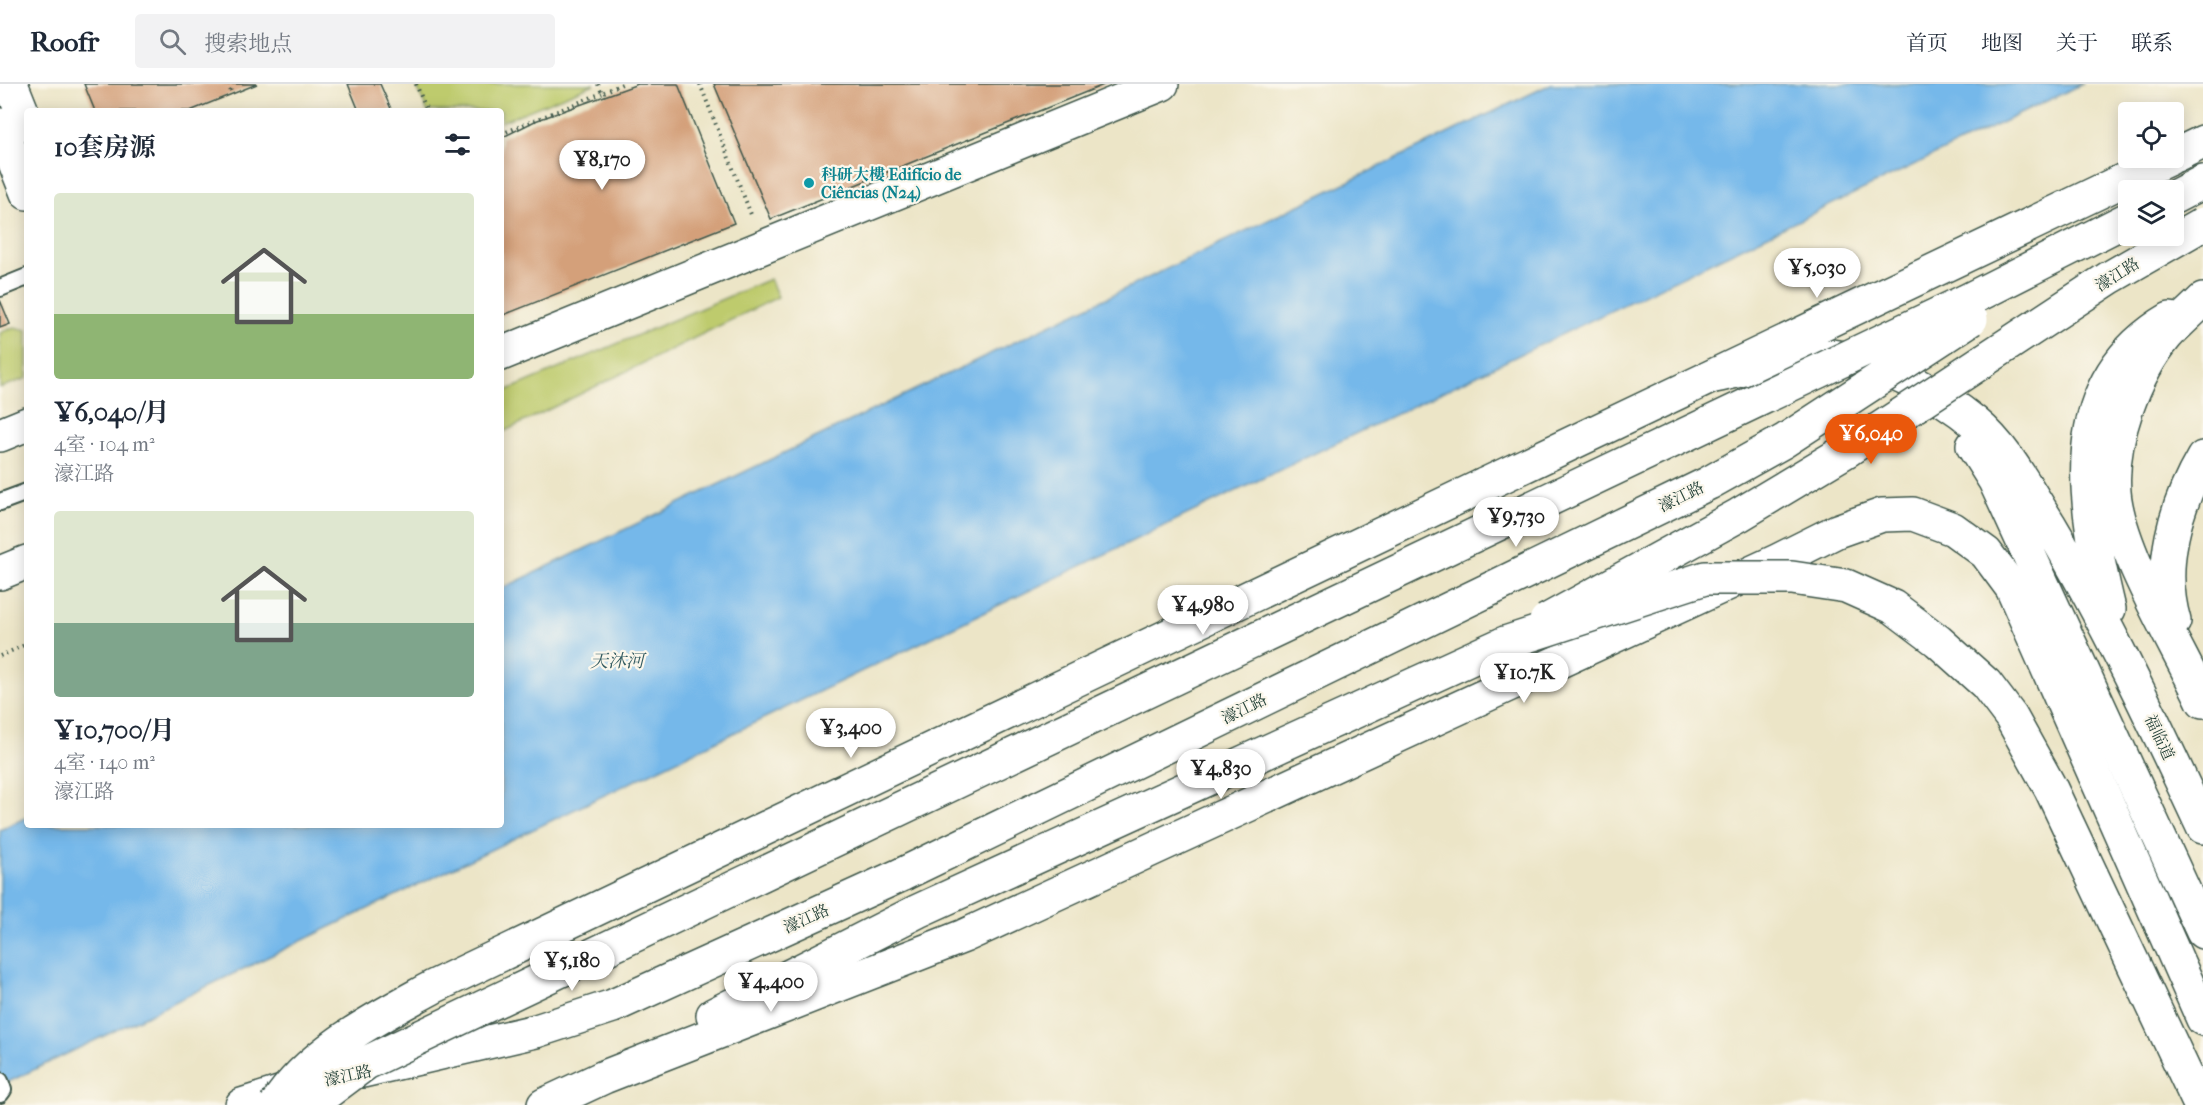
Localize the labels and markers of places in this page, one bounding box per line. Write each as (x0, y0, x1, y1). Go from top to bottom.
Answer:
pin: ¥8,170 (553, 140, 651, 191)
place label: 科研大樓 Edifício de Ciências (N24) (821, 165, 961, 203)
marker: 科研大樓 Edifício de Ciências (N24) (802, 176, 816, 190)
pin: ¥5,030 (1768, 248, 1866, 299)
pin: ¥6,040 (1822, 414, 1920, 465)
pin: ¥9,730 (1467, 497, 1565, 548)
pin: ¥4,980 (1154, 585, 1252, 636)
pin: ¥10.7K (1475, 653, 1573, 704)
pin: ¥3,400 (802, 708, 900, 759)
pin: ¥4,830 (1172, 749, 1270, 800)
pin: ¥5,180 (523, 941, 621, 992)
pin: ¥4,400 (722, 962, 820, 1013)

